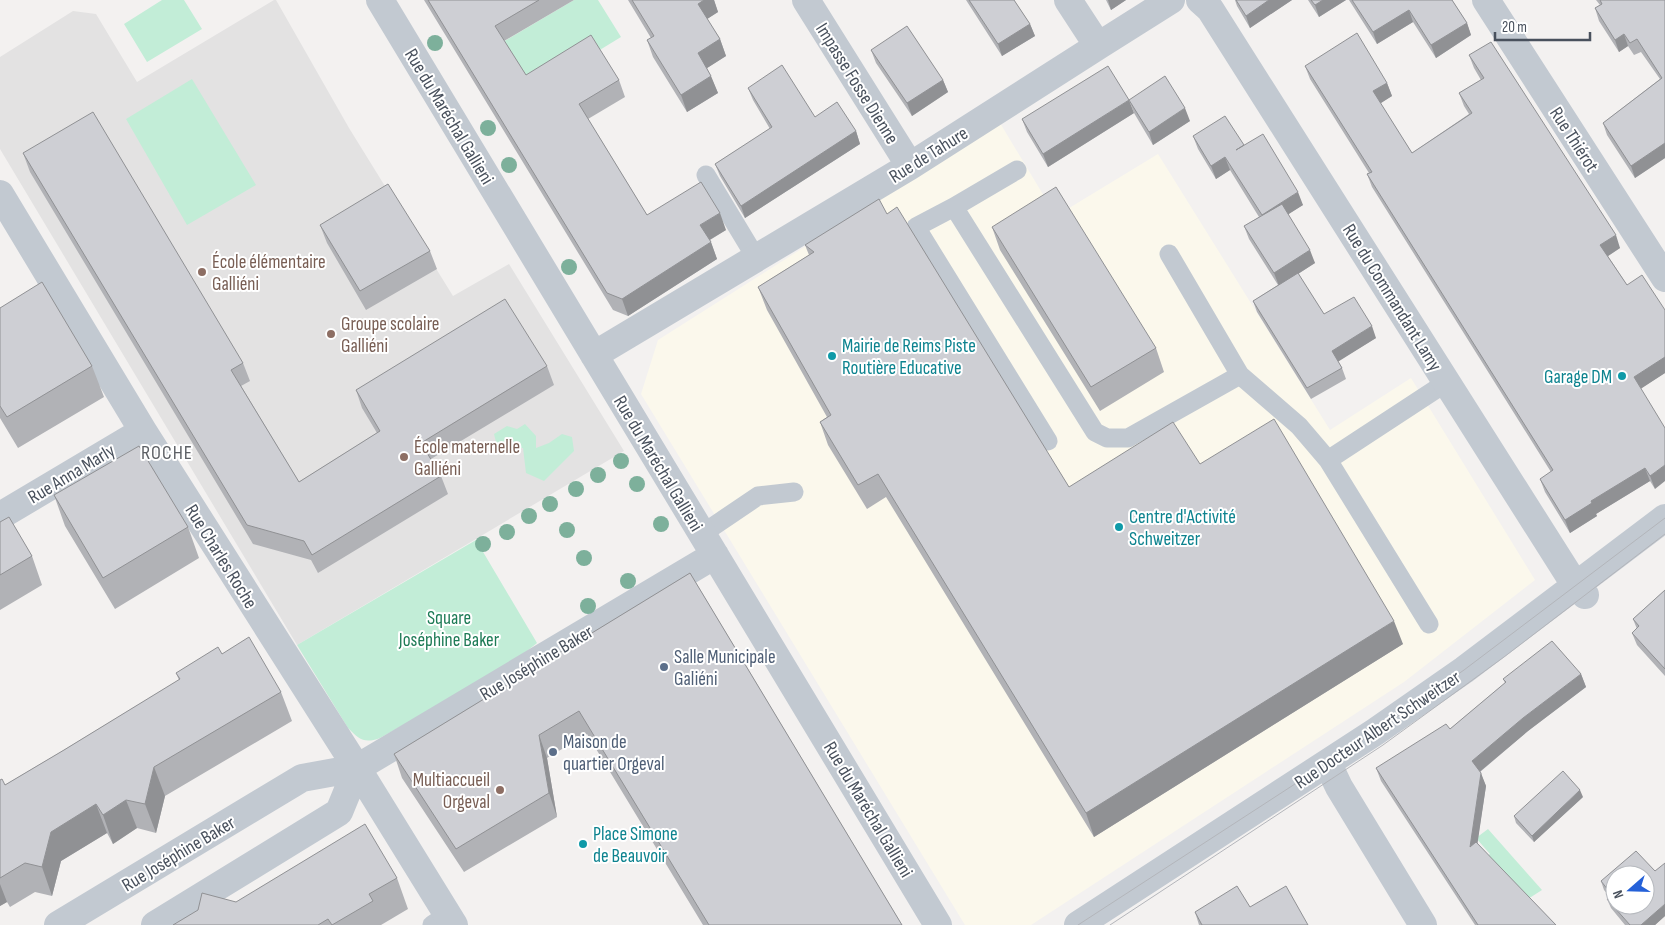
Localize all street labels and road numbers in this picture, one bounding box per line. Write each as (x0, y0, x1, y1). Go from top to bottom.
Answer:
street label: Impasse Fosse Dienne (810, 19, 903, 149)
street label: Rue du Maréchal Gallieni (399, 45, 498, 189)
street label: Rue Thiérot (1544, 103, 1603, 177)
street label: Rue de Tahure (885, 122, 972, 189)
street label: Rue du Commandant Lamy (1337, 220, 1447, 376)
street label: Rue du Maréchal Gallieni (608, 392, 707, 536)
street label: Rue Anna Marly (24, 439, 120, 509)
street label: Rue Charles Roche (180, 501, 262, 613)
street label: Rue Joséphine Baker (476, 620, 598, 706)
street label: Rue Docteur Albert Schweitzer (1291, 666, 1466, 794)
street label: Rue du Maréchal Gallieni (818, 738, 917, 882)
street label: Rue Joséphine Baker (118, 811, 240, 897)

